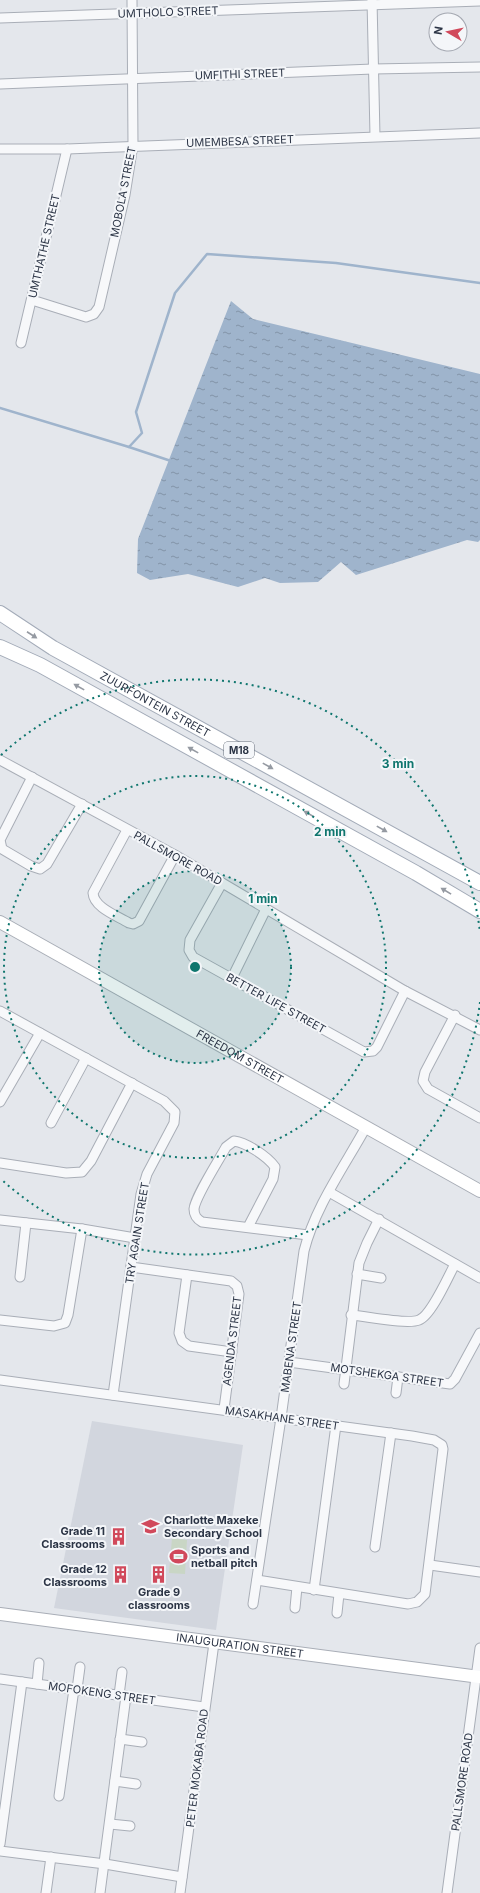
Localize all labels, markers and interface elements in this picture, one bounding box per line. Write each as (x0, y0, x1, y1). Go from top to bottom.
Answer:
street label: UMTHOLO STREET (117, 3, 219, 21)
north arrow (428, 12, 468, 52)
text: N (431, 25, 446, 36)
street label: UMFITHI STREET (195, 65, 285, 83)
street label: UMEMBESA STREET (186, 132, 294, 150)
street label: MOBOLA STREET (107, 145, 139, 239)
street label: UMTHATHE STREET (25, 192, 63, 300)
one-way arrow (27, 631, 37, 639)
street label: ZUURFONTEIN STREET (98, 668, 212, 740)
one-way arrow (73, 684, 85, 690)
road number: M18 (224, 742, 254, 758)
one-way arrow (187, 747, 199, 754)
text: 3 min (382, 756, 414, 771)
one-way arrow (262, 763, 274, 770)
one-way arrow (303, 810, 314, 817)
text: 2 min (314, 824, 346, 839)
one-way arrow (376, 826, 388, 833)
street label: PALLSMORE ROAD (131, 828, 225, 888)
one-way arrow (440, 887, 452, 894)
text: 1 min (248, 891, 278, 906)
centre of rings (188, 960, 202, 974)
street label: BETTER LIFE STREET (224, 970, 328, 1036)
street label: FREEDOM STREET (194, 1026, 286, 1086)
street label: TRY AGAIN STREET (122, 1181, 152, 1285)
street label: AGENDA STREET (220, 1295, 244, 1387)
street label: MABENA STREET (278, 1301, 304, 1393)
street label: MOTSHEKGA STREET (329, 1360, 445, 1390)
street label: MASAKHANE STREET (224, 1403, 340, 1433)
place label: Charlotte Maxeke Secondary School (164, 1513, 262, 1540)
school or university icon: Charlotte Maxeke Secondary School (141, 1516, 161, 1536)
place label: Grade 11 Classrooms (41, 1524, 105, 1551)
building icon: Grade 11 Classrooms (108, 1527, 128, 1547)
place label: Sports and netball pitch (191, 1543, 258, 1570)
sports icon: Sports and netball pitch (168, 1546, 188, 1566)
place label: Grade 12 Classrooms (43, 1562, 107, 1589)
building icon: Grade 9 classrooms (149, 1564, 169, 1584)
building icon: Grade 12 Classrooms (110, 1565, 130, 1585)
place label: Grade 9 classrooms (128, 1585, 190, 1612)
street label: INAUGURATION STREET (175, 1630, 305, 1661)
street label: MOFOKENG STREET (47, 1679, 157, 1707)
street label: PETER MOKABA ROAD (183, 1708, 211, 1828)
street label: PALLSMORE ROAD (448, 1732, 476, 1832)

